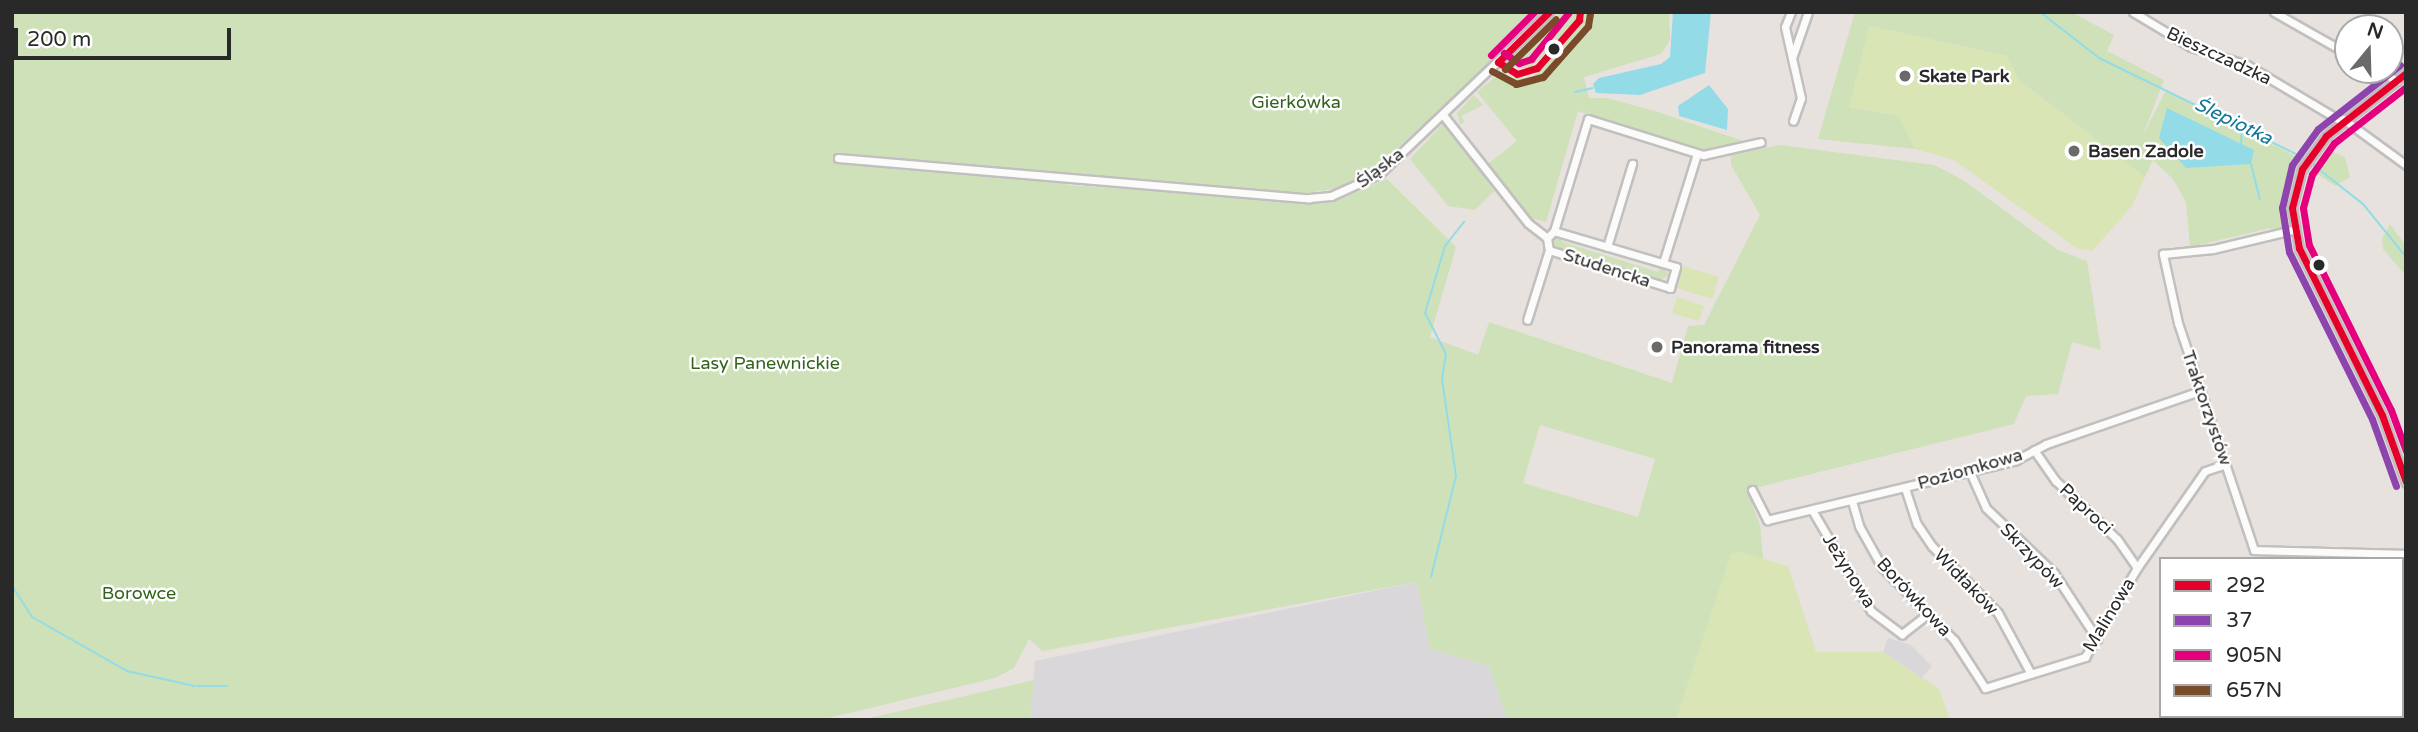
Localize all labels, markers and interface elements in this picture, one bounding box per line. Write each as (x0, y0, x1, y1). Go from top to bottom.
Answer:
scale bar (18, 14, 234, 58)
north arrow (2334, 14, 2404, 84)
text: N (2364, 18, 2386, 44)
street label: Bieszczadzka (2163, 22, 2275, 90)
text: 200 m (27, 27, 91, 52)
unlabelled marker (1547, 42, 1561, 56)
place label: Skate Park (1919, 65, 2010, 87)
marker: Skate Park (1897, 68, 1913, 84)
park label: Gierkówka (1251, 91, 1341, 113)
water label: Ślepiotka (2191, 93, 2275, 151)
place label: Basen Zadole (2088, 140, 2204, 162)
street label: Śląska (1352, 143, 1408, 193)
marker: Basen Zadole (2066, 143, 2082, 159)
street label: Studencka (1561, 244, 1653, 292)
unlabelled marker (2312, 258, 2326, 272)
place label: Panorama fitness (1671, 336, 1820, 358)
marker: Panorama fitness (1649, 339, 1665, 355)
street label: Traktorzystów (2177, 348, 2237, 468)
park label: Lasy Panewnickie (690, 352, 840, 374)
street label: Poziomkowa (1915, 444, 2025, 494)
street label: Paproci (2055, 479, 2117, 539)
street label: Skrzypów (1996, 519, 2068, 593)
street label: Jeżynowa (1818, 530, 1880, 612)
street label: Widłaków (1929, 545, 2003, 619)
street label: Borówkowa (1872, 553, 1956, 641)
legend (2159, 557, 2404, 718)
text: 292 (2226, 573, 2266, 598)
street label: Malinowa (2078, 574, 2140, 656)
park label: Borowce (102, 582, 176, 604)
text: 37 (2226, 608, 2252, 633)
text: 905N (2226, 643, 2282, 668)
text: 657N (2226, 678, 2282, 703)

